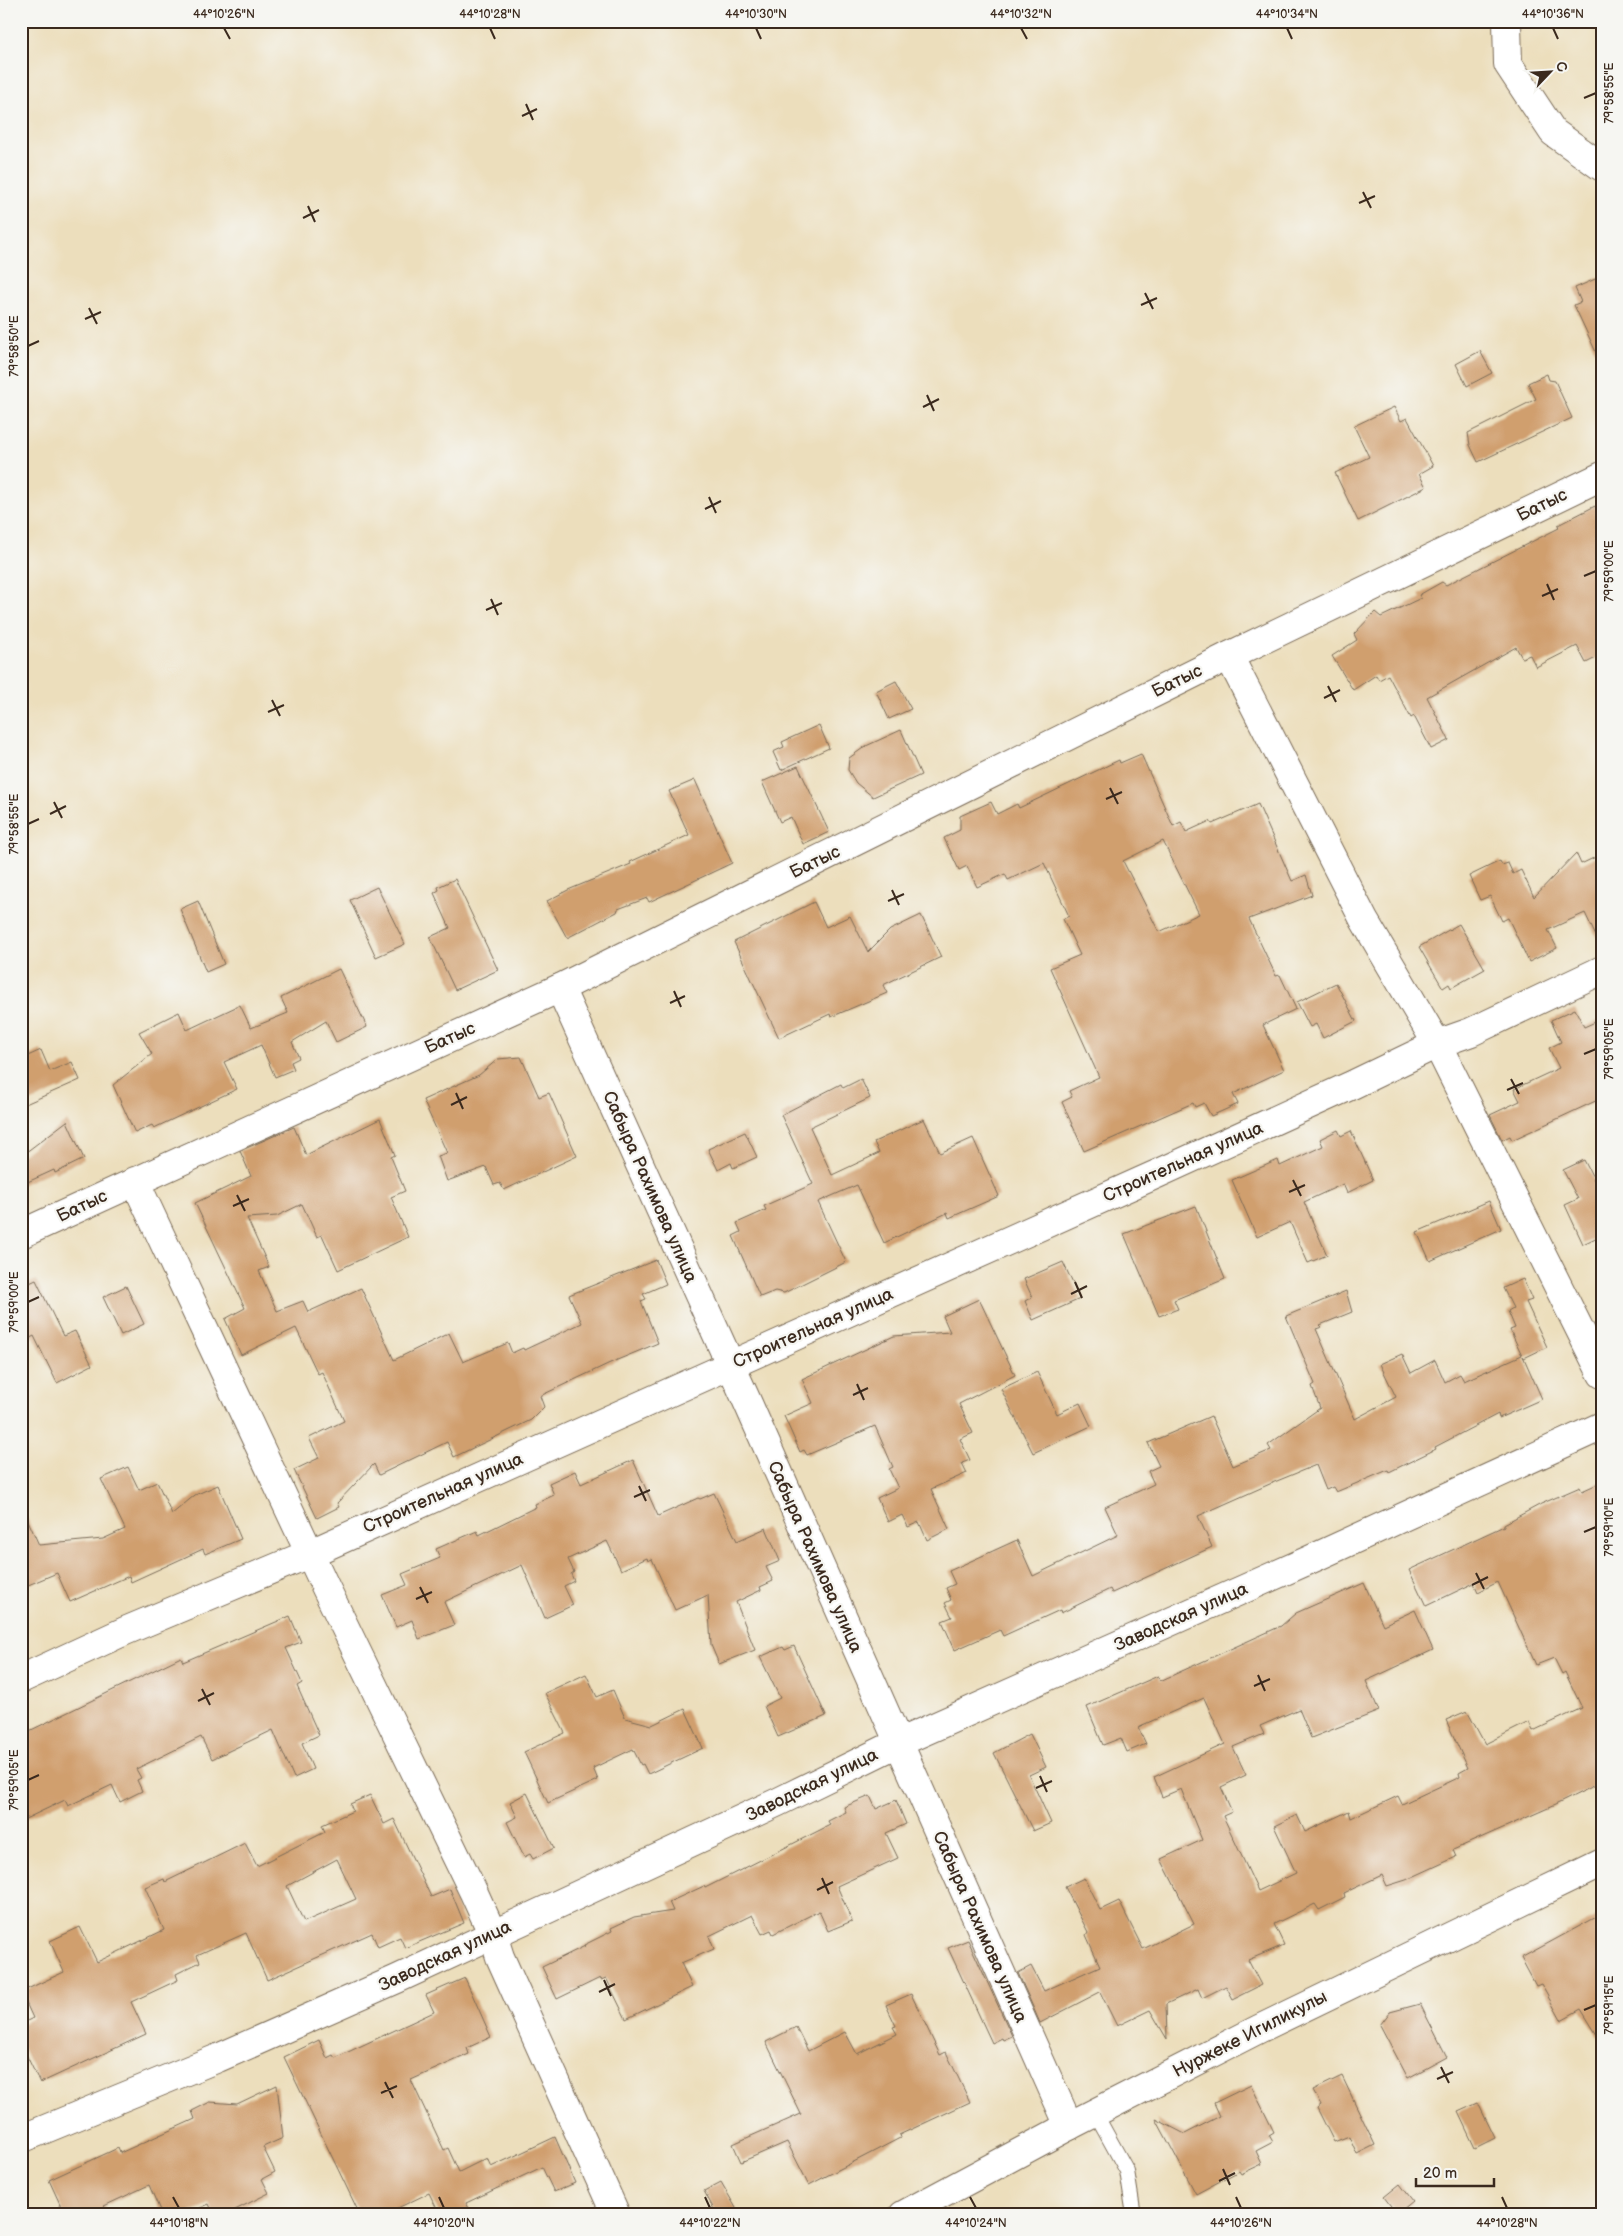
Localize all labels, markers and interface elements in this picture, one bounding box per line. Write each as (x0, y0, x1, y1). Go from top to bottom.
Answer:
text: 44°10'26"N (193, 7, 255, 22)
text: 44°10'28"N (459, 7, 521, 22)
text: 44°10'30"N (725, 7, 787, 22)
text: 44°10'32"N (990, 7, 1052, 22)
text: 44°10'34"N (1256, 7, 1318, 22)
text: 44°10'36"N (1522, 7, 1584, 22)
north arrow (1526, 48, 1576, 98)
text: С (1552, 59, 1571, 75)
text: 79°58'55"E (1602, 62, 1617, 124)
text: 79°58'50"E (7, 315, 22, 377)
street label: Батыс (1513, 484, 1571, 526)
text: 79°59'00"E (1602, 540, 1617, 602)
street label: Батыс (1148, 660, 1206, 702)
text: 79°58'55"E (7, 793, 22, 855)
street label: Батыс (786, 841, 844, 883)
street label: Батыс (421, 1018, 479, 1058)
text: 79°59'05"E (1602, 1018, 1617, 1080)
street label: Сабыра Рахимова улица (598, 1088, 702, 1286)
street label: Строительная улица (1100, 1117, 1267, 1207)
street label: Батыс (53, 1185, 111, 1227)
text: 79°59'00"E (7, 1271, 22, 1333)
street label: Строительная улица (730, 1283, 897, 1373)
street label: Строительная улица (360, 1448, 527, 1538)
street label: Сабыра Рахимова улица (763, 1458, 867, 1656)
text: 79°59'10"E (1602, 1497, 1617, 1556)
street label: Заводская улица (1111, 1578, 1251, 1656)
street label: Заводская улица (743, 1744, 882, 1826)
text: 79°59'05"E (7, 1749, 22, 1811)
street label: Сабыра Рахимова улица (928, 1828, 1032, 2026)
street label: Заводская улица (375, 1916, 515, 1996)
text: 79°59'15"E (1602, 1976, 1617, 2034)
street label: Нуржеке Игиликулы (1169, 1986, 1331, 2082)
scale bar (1416, 2156, 1493, 2188)
text: 20 m (1423, 2164, 1457, 2183)
text: 44°10'18"N (149, 2216, 209, 2231)
text: 44°10'20"N (413, 2216, 475, 2231)
text: 44°10'22"N (679, 2216, 741, 2231)
text: 44°10'24"N (945, 2216, 1007, 2231)
text: 44°10'26"N (1210, 2216, 1272, 2231)
text: 44°10'28"N (1476, 2216, 1538, 2231)

